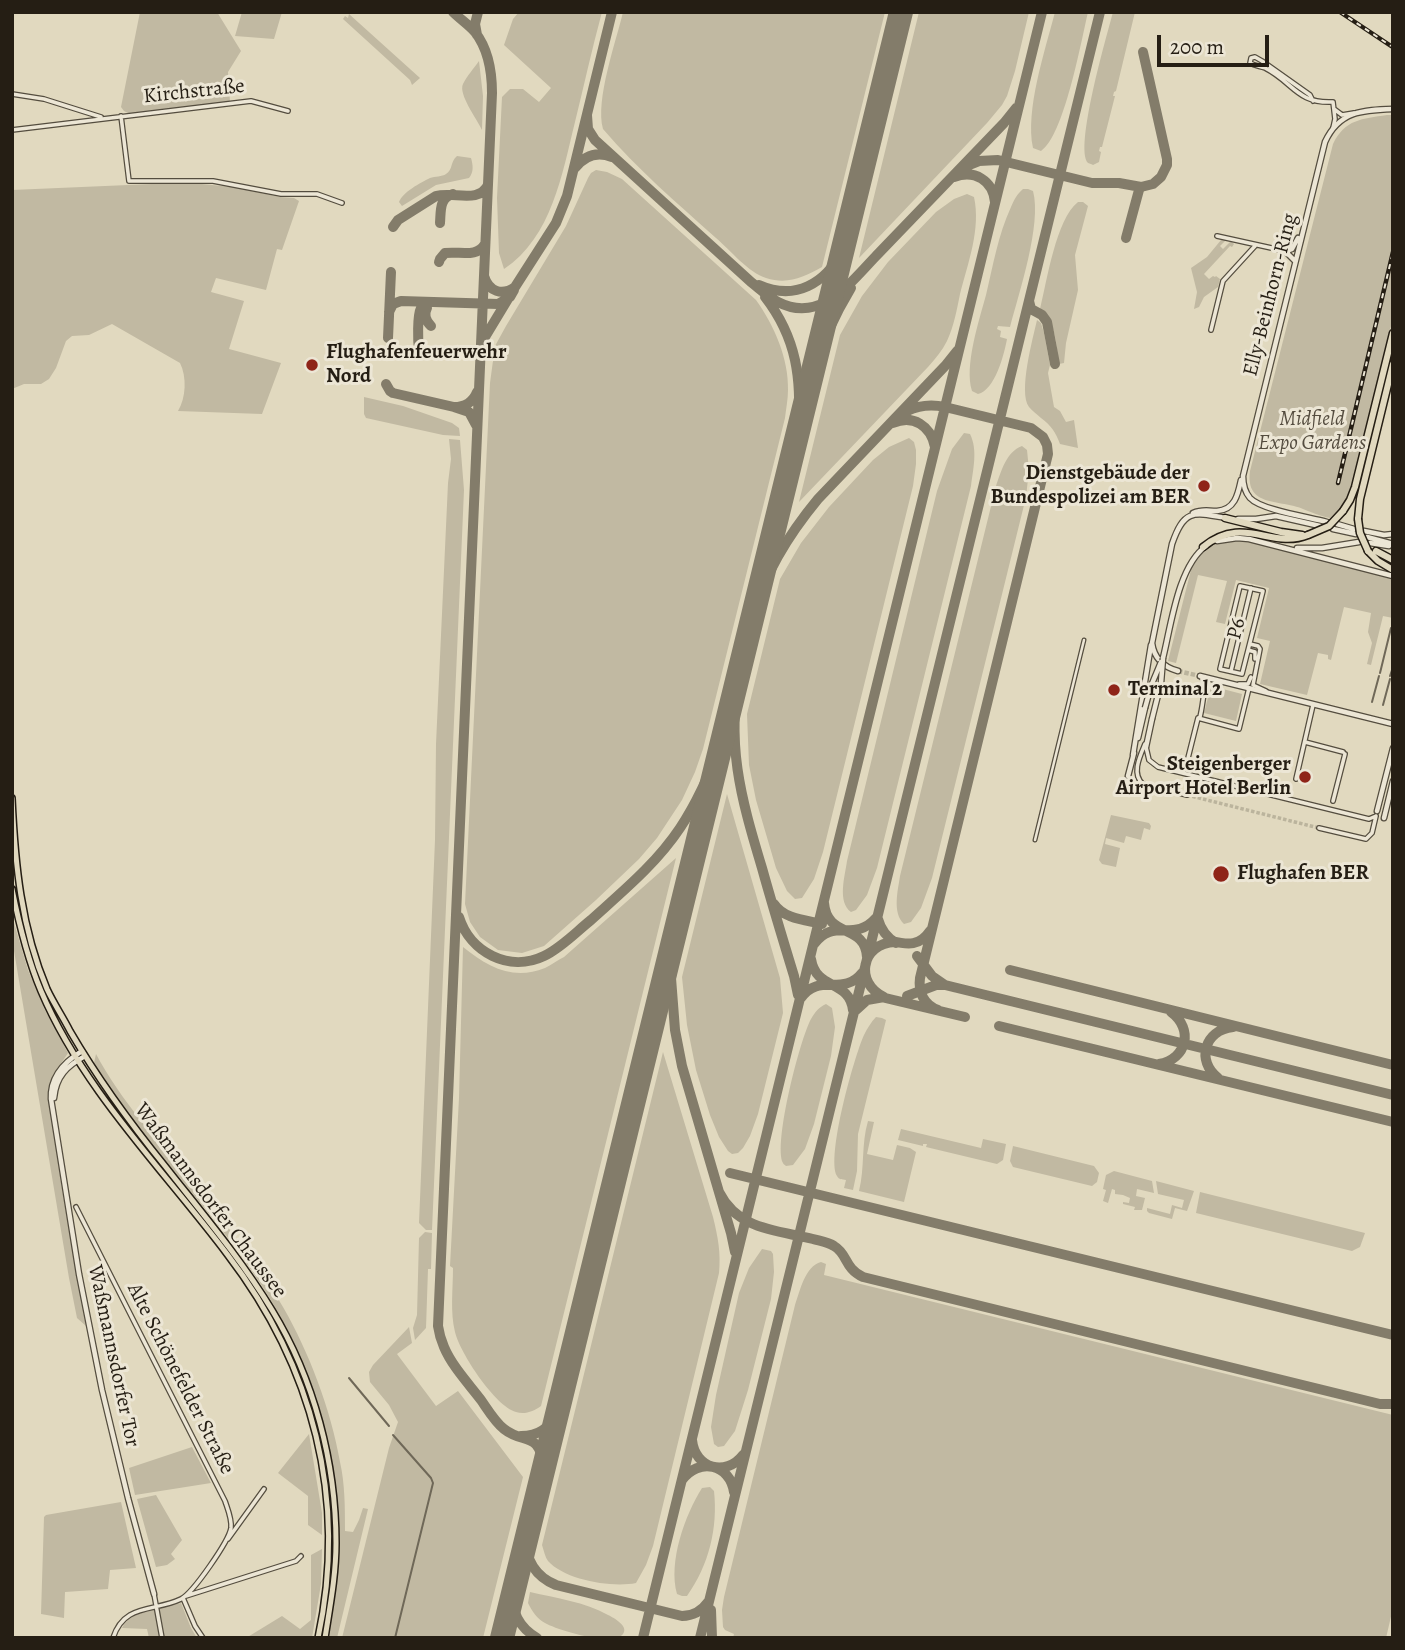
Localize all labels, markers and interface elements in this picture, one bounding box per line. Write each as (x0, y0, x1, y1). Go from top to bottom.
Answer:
scale bar (1160, 21, 1272, 65)
text: 200 m (1170, 33, 1224, 61)
street label: Kirchstraße (142, 74, 246, 110)
street label: Elly-Beinhorn-Ring (1239, 211, 1303, 379)
place label: Flughafenfeuerwehr Nord (326, 340, 507, 390)
marker: Flughafenfeuerwehr Nord (304, 357, 320, 373)
park label: Midfield Expo Gardens (1258, 407, 1366, 457)
place label: Dienstgebäude der Bundespolizei am BER (991, 461, 1190, 511)
marker: Dienstgebäude der Bundespolizei am BER (1196, 478, 1212, 494)
street label: P6 (1222, 616, 1252, 642)
place label: Terminal 2 (1128, 677, 1222, 703)
marker: Terminal 2 (1106, 682, 1122, 698)
place label: Steigenberger Airport Hotel Berlin (1116, 752, 1291, 802)
marker: Steigenberger Airport Hotel Berlin (1297, 769, 1313, 785)
place label: Flughafen BER (1237, 861, 1369, 887)
marker: Flughafen BER (1211, 864, 1231, 884)
street label: Waßmannsdorfer Chaussee (128, 1098, 292, 1304)
street label: Waßmannsdorfer Tor (81, 1263, 145, 1449)
street label: Alte Schönefelder Straße (121, 1279, 239, 1479)

